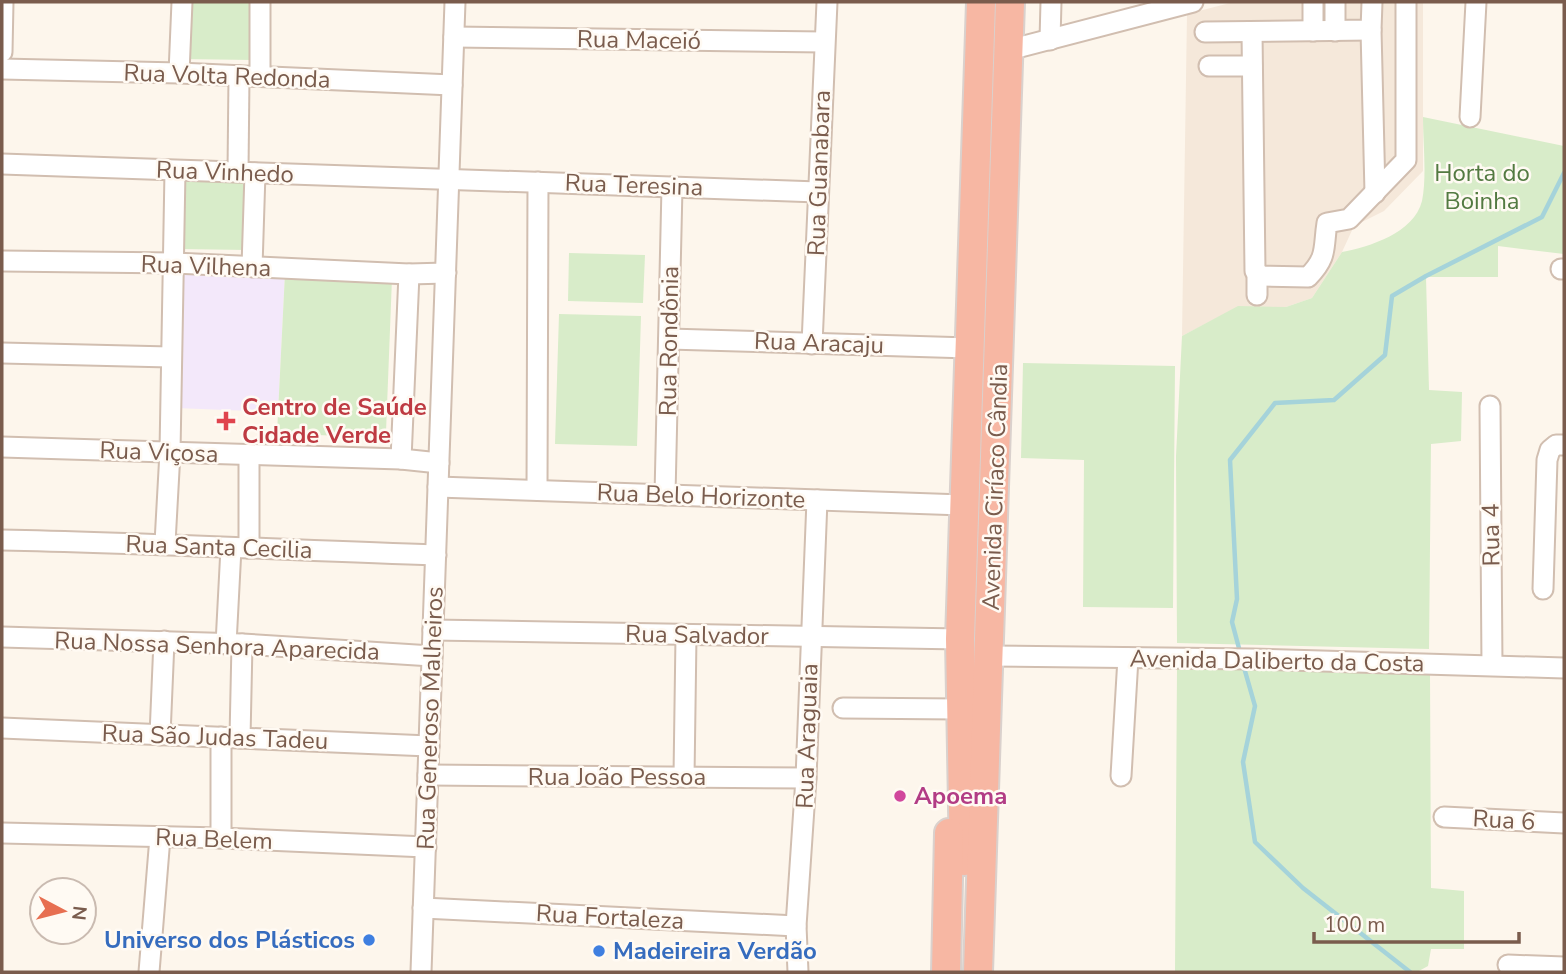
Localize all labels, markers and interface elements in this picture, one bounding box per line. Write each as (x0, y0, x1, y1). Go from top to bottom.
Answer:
street label: Rua Maceió (577, 23, 701, 57)
street label: Rua Volta Redonda (123, 56, 331, 96)
street label: Rua Guanabara (800, 89, 838, 257)
street label: Rua Vinhedo (156, 154, 294, 190)
park label: Horta do Boinha (1434, 157, 1530, 217)
street label: Rua Teresina (564, 167, 704, 203)
street label: Rua Vilhena (140, 248, 272, 284)
street label: Rua Rondônia (652, 266, 686, 416)
street label: Rua Aracaju (753, 325, 885, 361)
street label: Avenida Ciríaco Cândia (975, 363, 1015, 611)
place label: Centro de Saúde Cidade Verde (242, 391, 427, 451)
marker: Centro de Saúde Cidade Verde (216, 411, 236, 431)
street label: Rua Viçosa (99, 434, 219, 470)
street label: Rua Belo Horizonte (596, 476, 806, 516)
street label: Rua 4 (1474, 503, 1508, 567)
street label: Rua Santa Cecilia (125, 528, 313, 566)
street label: Rua Generoso Malheiros (409, 586, 451, 850)
street label: Rua Salvador (625, 618, 769, 652)
street label: Rua Nossa Senhora Aparecida (54, 624, 380, 668)
street label: Avenida Daliberto da Costa (1129, 642, 1425, 680)
street label: Rua Araguaia (788, 663, 826, 809)
street label: Rua São Judas Tadeu (101, 717, 329, 757)
street label: Rua João Pessoa (528, 761, 706, 793)
place label: Apoema (914, 780, 1007, 812)
marker: Apoema (892, 788, 908, 804)
street label: Rua 6 (1472, 802, 1536, 838)
street label: Rua Belem (155, 821, 273, 857)
north arrow (28, 876, 98, 946)
street label: Rua Fortaleza (535, 897, 685, 937)
scale bar (1314, 900, 1519, 944)
text: N (65, 904, 93, 922)
text: 100 m (1324, 911, 1385, 939)
place label: Universo dos Plásticos (104, 924, 355, 956)
marker: Universo dos Plásticos (361, 932, 377, 948)
place label: Madeireira Verdão (613, 935, 817, 967)
marker: Madeireira Verdão (591, 943, 607, 959)

